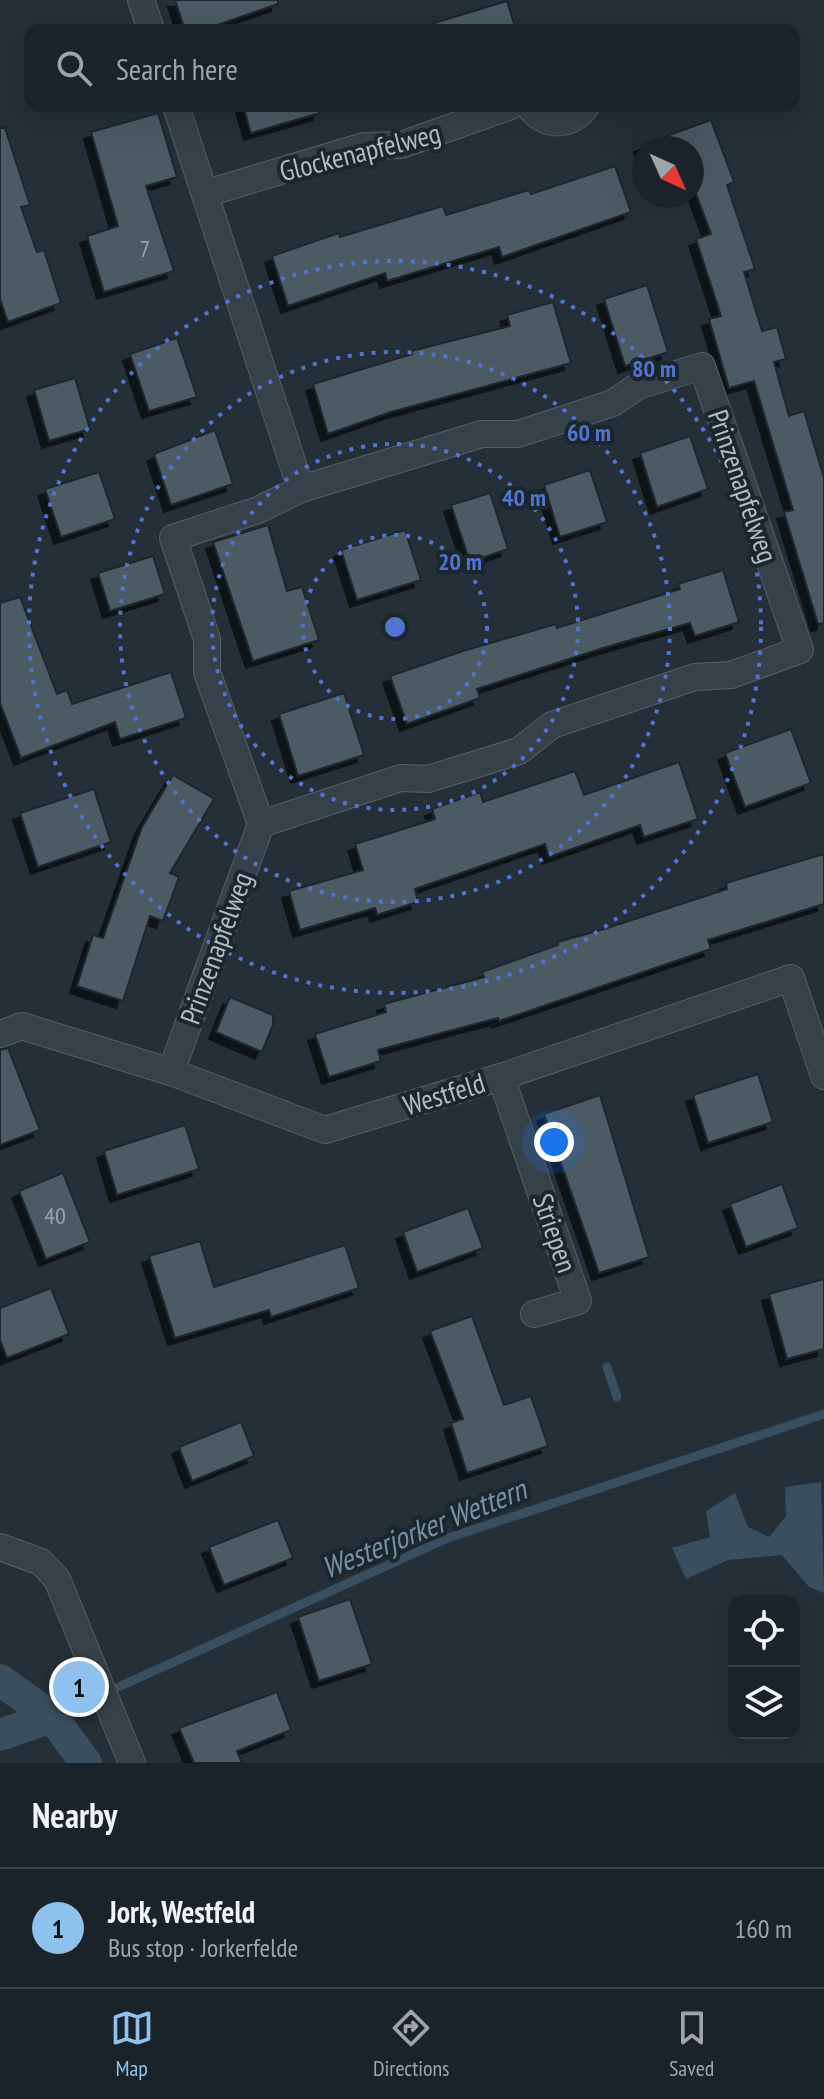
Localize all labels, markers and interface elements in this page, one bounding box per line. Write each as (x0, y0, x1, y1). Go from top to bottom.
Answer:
search box (24, 24, 800, 112)
icon: search (52, 46, 96, 90)
text: Search here (116, 49, 238, 88)
street label: Glockenapfelweg (276, 114, 444, 189)
north arrow (632, 136, 704, 208)
house number: 7 (140, 233, 150, 264)
text: 80 m (632, 353, 676, 384)
street label: Prinzenapfelweg (700, 404, 787, 567)
text: 60 m (567, 417, 611, 448)
text: 40 m (502, 482, 546, 513)
text: 20 m (438, 546, 482, 577)
centre of rings (381, 613, 409, 641)
street label: Prinzenapfelweg (171, 867, 260, 1029)
street label: Westfeld (398, 1064, 489, 1123)
your location (534, 1122, 574, 1162)
street label: Striepen (525, 1188, 586, 1277)
house number: 40 (44, 1200, 66, 1231)
water label: Westerjorker Wettern (315, 1468, 533, 1586)
map controls (728, 1595, 800, 1739)
button: locate (728, 1595, 800, 1667)
pin: 1 (53, 1657, 105, 1717)
button: layers (728, 1667, 800, 1739)
text: Nearby (32, 1793, 117, 1837)
text: Jork, Westfeld (108, 1892, 255, 1931)
text: 1 (52, 1912, 64, 1945)
text: 160 m (734, 1912, 792, 1945)
text: Bus stop · Jorkerfelde (108, 1931, 298, 1964)
tab: Map (110, 2006, 154, 2082)
tab: Directions (373, 2006, 450, 2082)
tab: Saved (669, 2006, 714, 2082)

